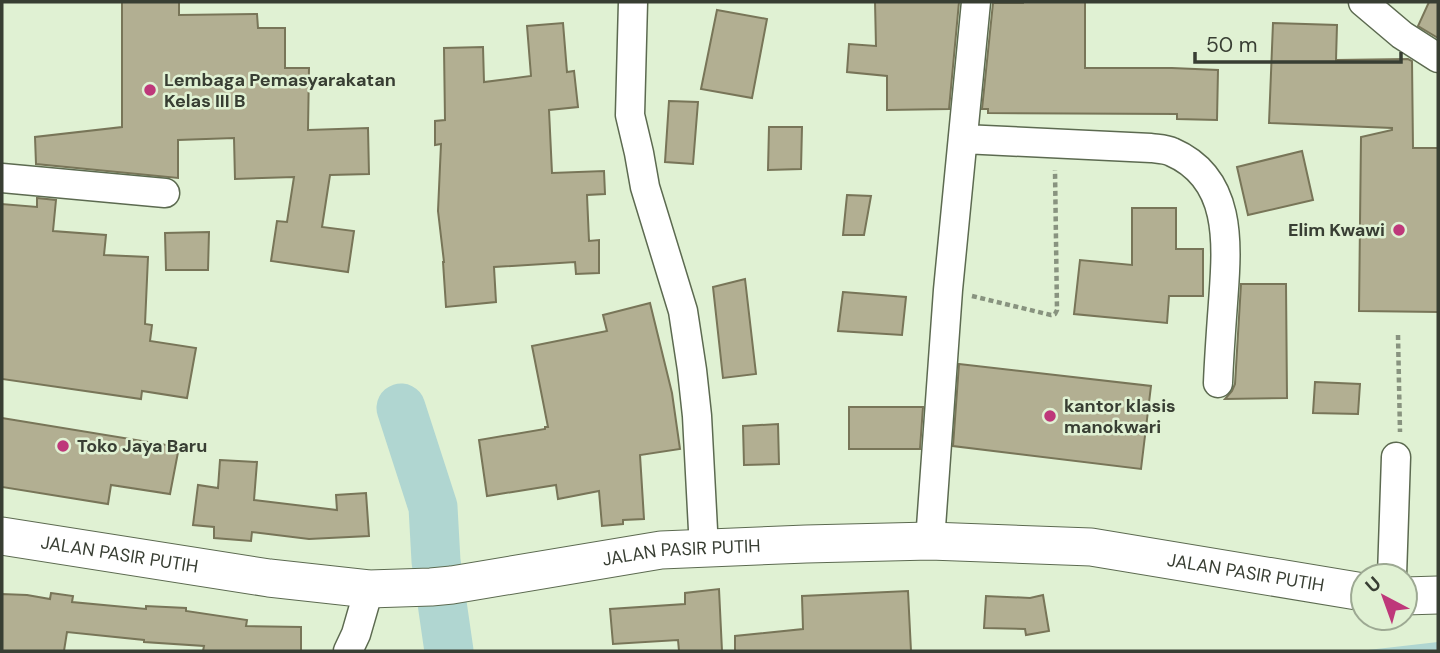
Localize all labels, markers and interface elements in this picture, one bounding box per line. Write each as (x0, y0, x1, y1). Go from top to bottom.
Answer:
scale bar (1195, 21, 1402, 65)
text: 50 m (1206, 31, 1257, 59)
place label: Lembaga Pemasyarakatan Kelas III B (164, 68, 396, 113)
marker: Lembaga Pemasyarakatan Kelas III B (142, 82, 158, 98)
place label: Elim Kwawi (1288, 218, 1385, 242)
marker: Elim Kwawi (1391, 222, 1407, 238)
place label: kantor klasis manokwari (1064, 394, 1176, 439)
marker: kantor klasis manokwari (1042, 408, 1058, 424)
place label: Toko Jaya Baru (77, 434, 207, 458)
marker: Toko Jaya Baru (55, 438, 71, 454)
street label: JALAN PASIR PUTIH (39, 530, 200, 579)
street label: JALAN PASIR PUTIH (600, 534, 761, 572)
street label: JALAN PASIR PUTIH (1165, 548, 1326, 597)
north arrow (1349, 562, 1419, 632)
text: U (1360, 571, 1386, 598)

